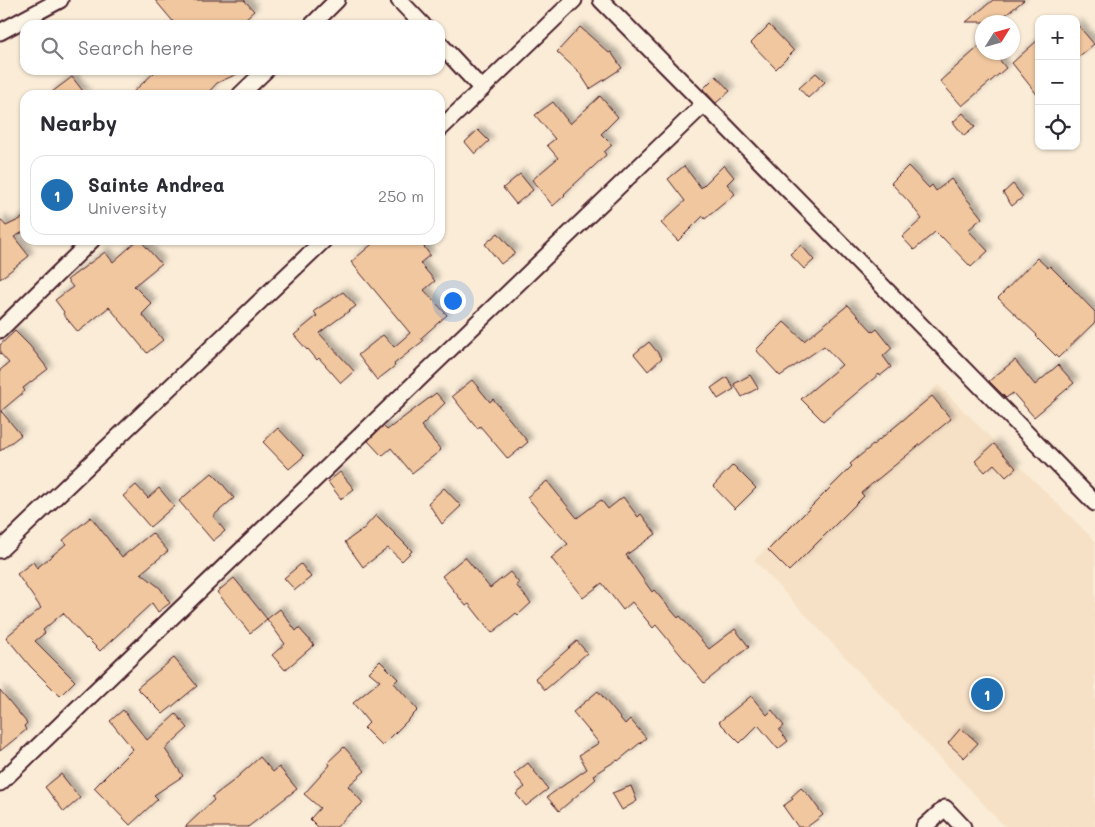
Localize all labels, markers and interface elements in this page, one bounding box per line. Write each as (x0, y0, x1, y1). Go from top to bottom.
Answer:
north arrow (975, 15, 1020, 60)
map controls (1035, 15, 1080, 150)
button: + (1035, 15, 1080, 60)
search box (20, 20, 445, 75)
icon: search (38, 34, 66, 62)
text: Search here (78, 35, 194, 60)
button: − (1035, 60, 1080, 105)
button: locate (1035, 105, 1080, 150)
text: Nearby (40, 109, 117, 136)
text: Sainte Andrea (88, 172, 225, 197)
text: 1 (53, 185, 61, 206)
text: 250 m (378, 185, 424, 206)
text: University (88, 197, 167, 218)
your location (440, 288, 466, 314)
pin: 1 (971, 675, 1003, 713)

